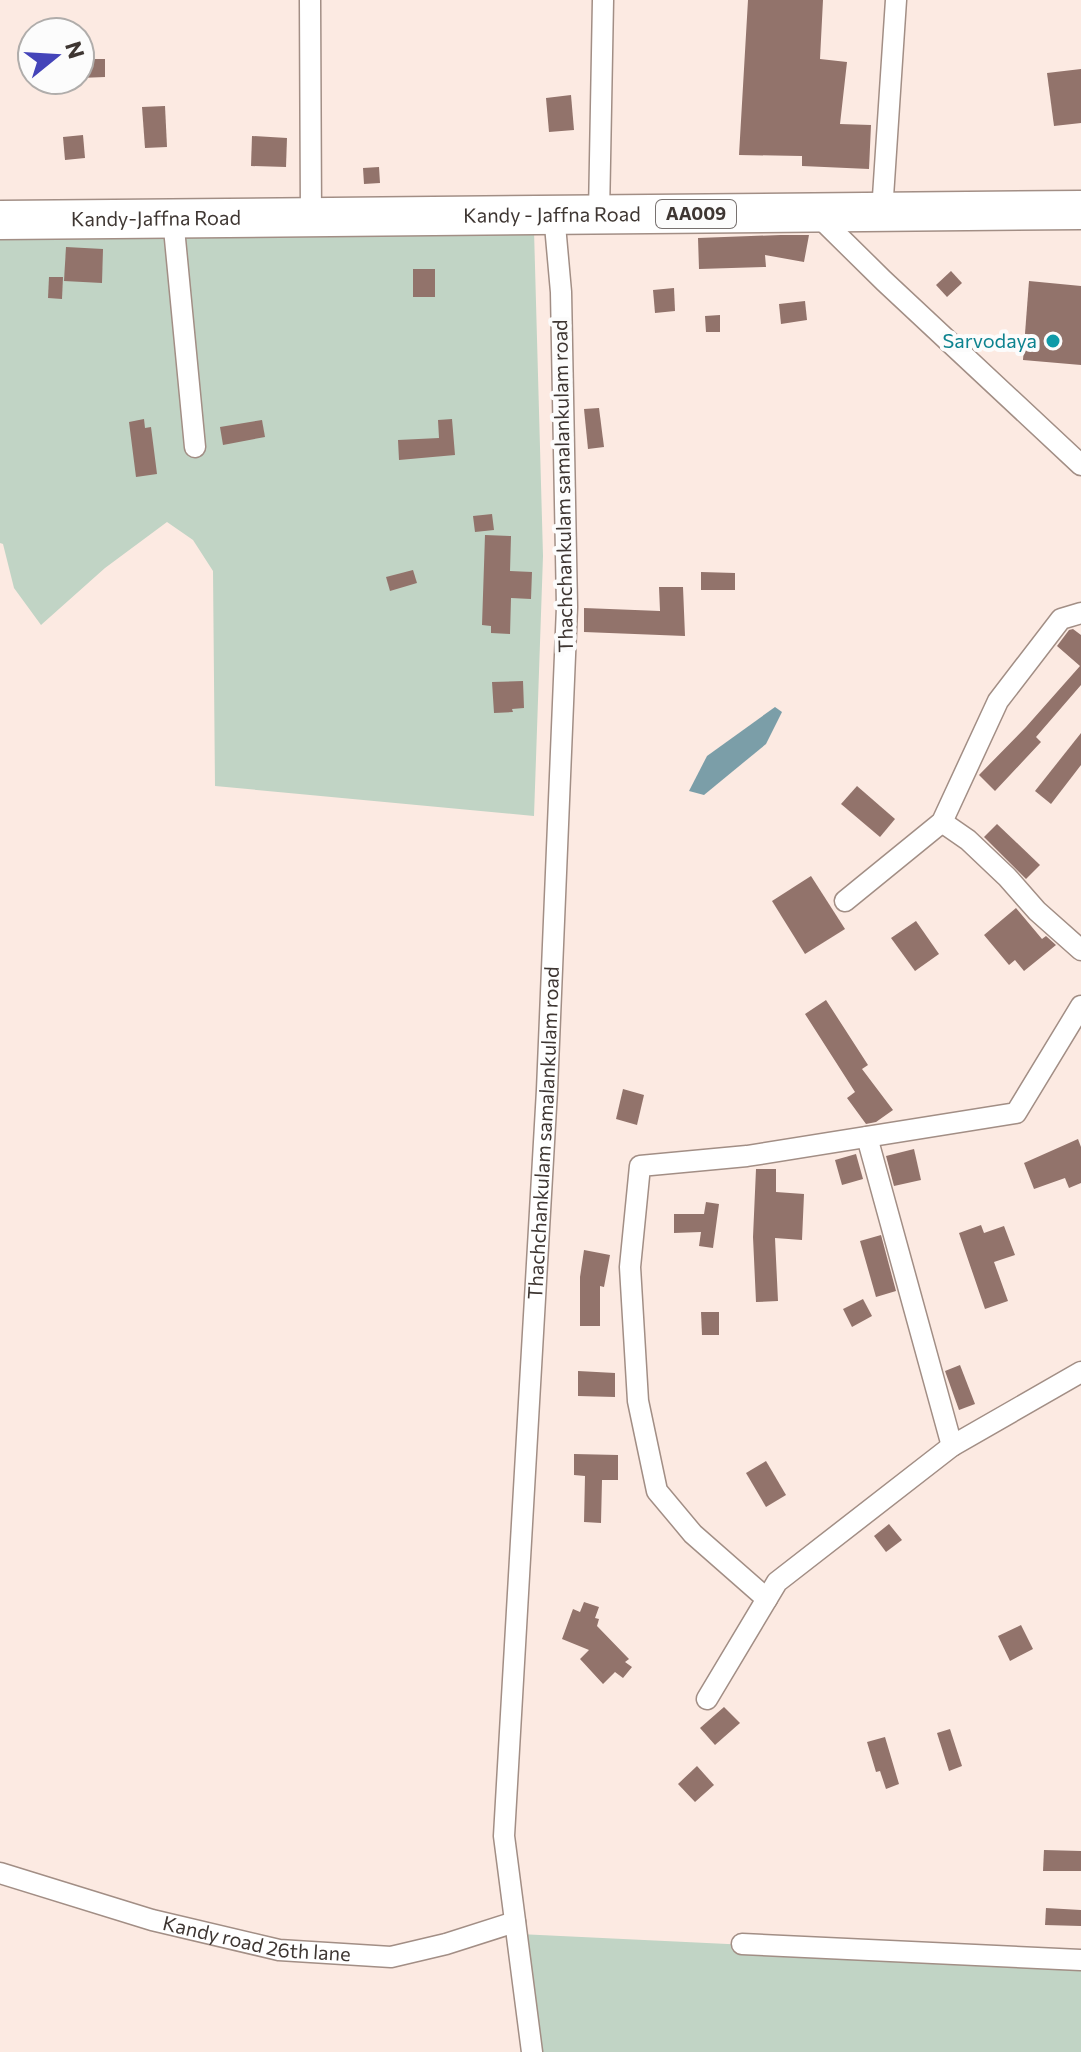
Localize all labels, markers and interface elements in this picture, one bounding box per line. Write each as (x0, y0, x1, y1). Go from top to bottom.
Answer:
north arrow (16, 16, 96, 96)
text: N (60, 38, 91, 62)
road number: AA009 (656, 200, 736, 228)
street label: Kandy - Jaffna Road (463, 201, 641, 227)
street label: Kandy-Jaffna Road (71, 205, 241, 230)
street label: Thachchankulam samalankulam road (547, 319, 577, 653)
place label: Sarvodaya (943, 328, 1037, 352)
marker: Sarvodaya (1044, 332, 1062, 350)
street label: Thachchankulam samalankulam road (522, 966, 563, 1300)
street label: Kandy road 26th lane (161, 1910, 352, 1965)

